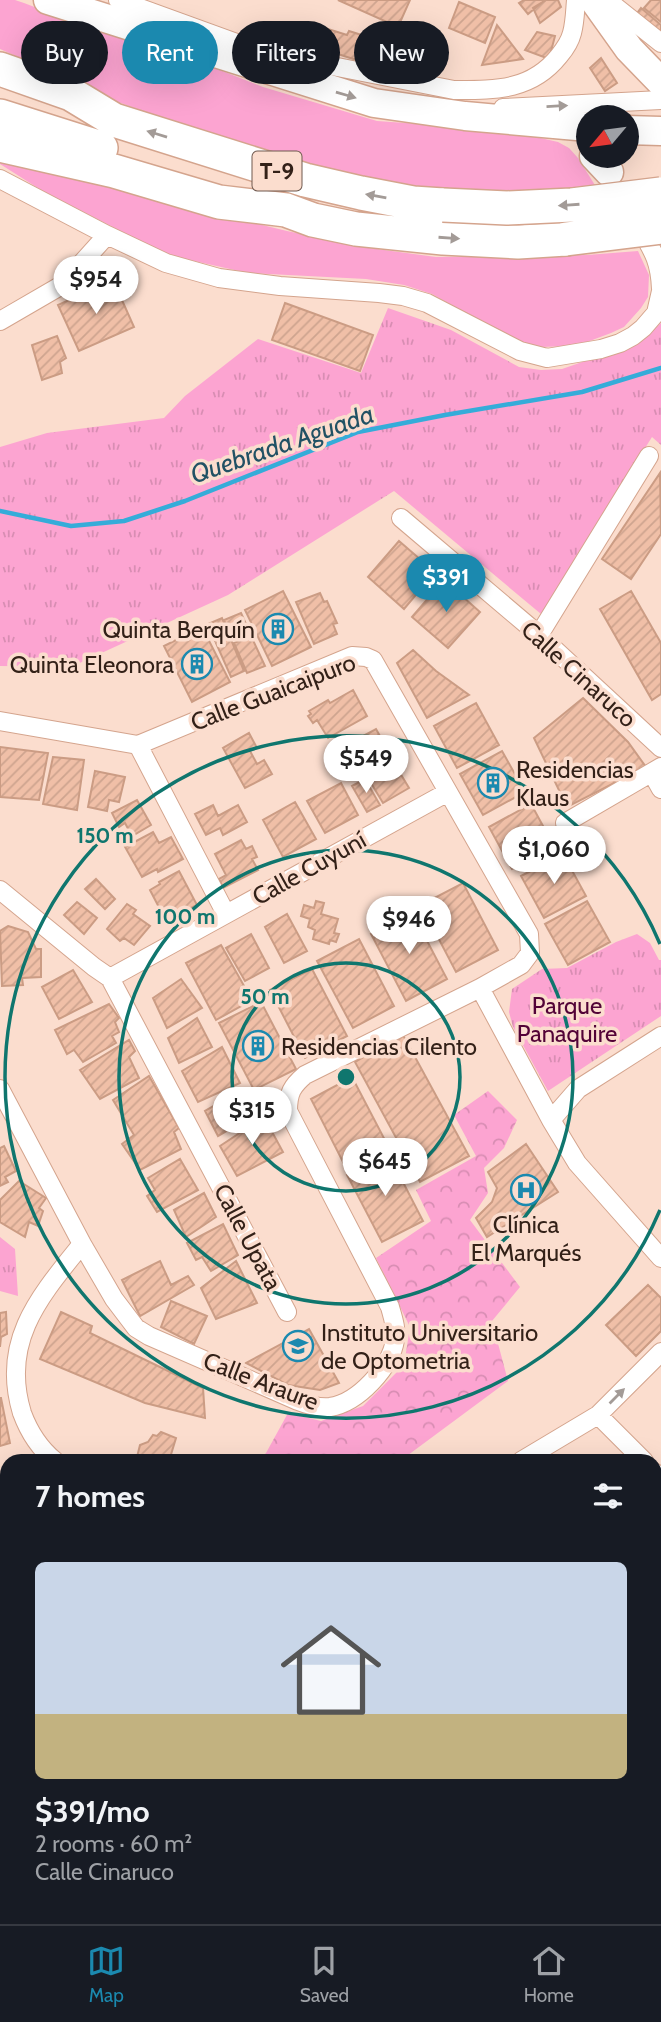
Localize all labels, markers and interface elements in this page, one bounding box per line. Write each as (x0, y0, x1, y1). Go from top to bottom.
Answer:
chip: Buy (21, 21, 108, 84)
chip: Rent (122, 21, 218, 84)
chip: Filters (232, 21, 340, 84)
chip: New (354, 21, 449, 84)
one-way arrow (336, 90, 357, 100)
one-way arrow (546, 100, 568, 111)
north arrow (576, 105, 639, 168)
map controls (576, 105, 639, 168)
one-way arrow (146, 128, 167, 138)
road number: T-9 (252, 152, 302, 190)
one-way arrow (365, 190, 387, 201)
one-way arrow (558, 200, 580, 211)
one-way arrow (438, 233, 460, 244)
pin: $954 (55, 256, 137, 316)
text: $954 (70, 265, 122, 293)
water label: Quebrada Aguada (186, 398, 378, 490)
pin: $391 (405, 554, 487, 614)
text: $391 (422, 563, 470, 591)
building icon: Quinta Berquín (261, 612, 295, 646)
place label: Quinta Berquín (102, 615, 255, 644)
street label: Calle Cinaruco (515, 615, 643, 733)
building icon: Quinta Eleonora (180, 647, 214, 681)
street label: Calle Guaicaipuro (186, 647, 360, 737)
place label: Quinta Eleonora (10, 650, 174, 679)
pin: $549 (325, 736, 407, 795)
text: $549 (340, 744, 392, 772)
place label: Residencias Klaus (516, 755, 634, 812)
building icon: Residencias Klaus (476, 766, 510, 800)
text: 150 m (77, 823, 133, 848)
street label: Calle Cuyuní (247, 825, 371, 911)
pin: $1,060 (497, 826, 611, 886)
text: $1,060 (518, 835, 590, 863)
pin: $946 (368, 897, 450, 956)
text: 100 m (155, 904, 215, 929)
text: $946 (382, 905, 436, 933)
text: 50 m (240, 984, 290, 1009)
park label: Parque Panaquire (517, 991, 617, 1048)
building icon: Residencias Cilento (241, 1029, 275, 1063)
place label: Residencias Cilento (281, 1032, 477, 1061)
centre of rings (334, 1065, 358, 1089)
pin: $315 (211, 1088, 293, 1147)
text: $315 (229, 1096, 275, 1124)
pin: $645 (344, 1138, 426, 1198)
text: $645 (359, 1147, 411, 1175)
hospital icon: Clínica El Marqués (509, 1173, 543, 1207)
street label: Calle Upata (208, 1179, 288, 1296)
place label: Clínica El Marqués (471, 1210, 581, 1267)
place label: Instituto Universitario de Optometria (321, 1318, 538, 1375)
school or university icon: Instituto Universitario de Optometria (281, 1329, 315, 1363)
street label: Calle Araure (199, 1346, 323, 1416)
one-way arrow (609, 1387, 626, 1404)
icon: filters (589, 1477, 627, 1515)
text: 7 homes (35, 1478, 145, 1515)
icon: home (268, 1607, 394, 1733)
text: $391/mo (35, 1793, 150, 1830)
text: 2 rooms · 60 m² (35, 1830, 192, 1858)
text: Calle Cinaruco (35, 1858, 174, 1886)
tab: Map (87, 1942, 125, 2007)
tab: Saved (300, 1942, 349, 2007)
tab: Home (524, 1942, 574, 2007)

